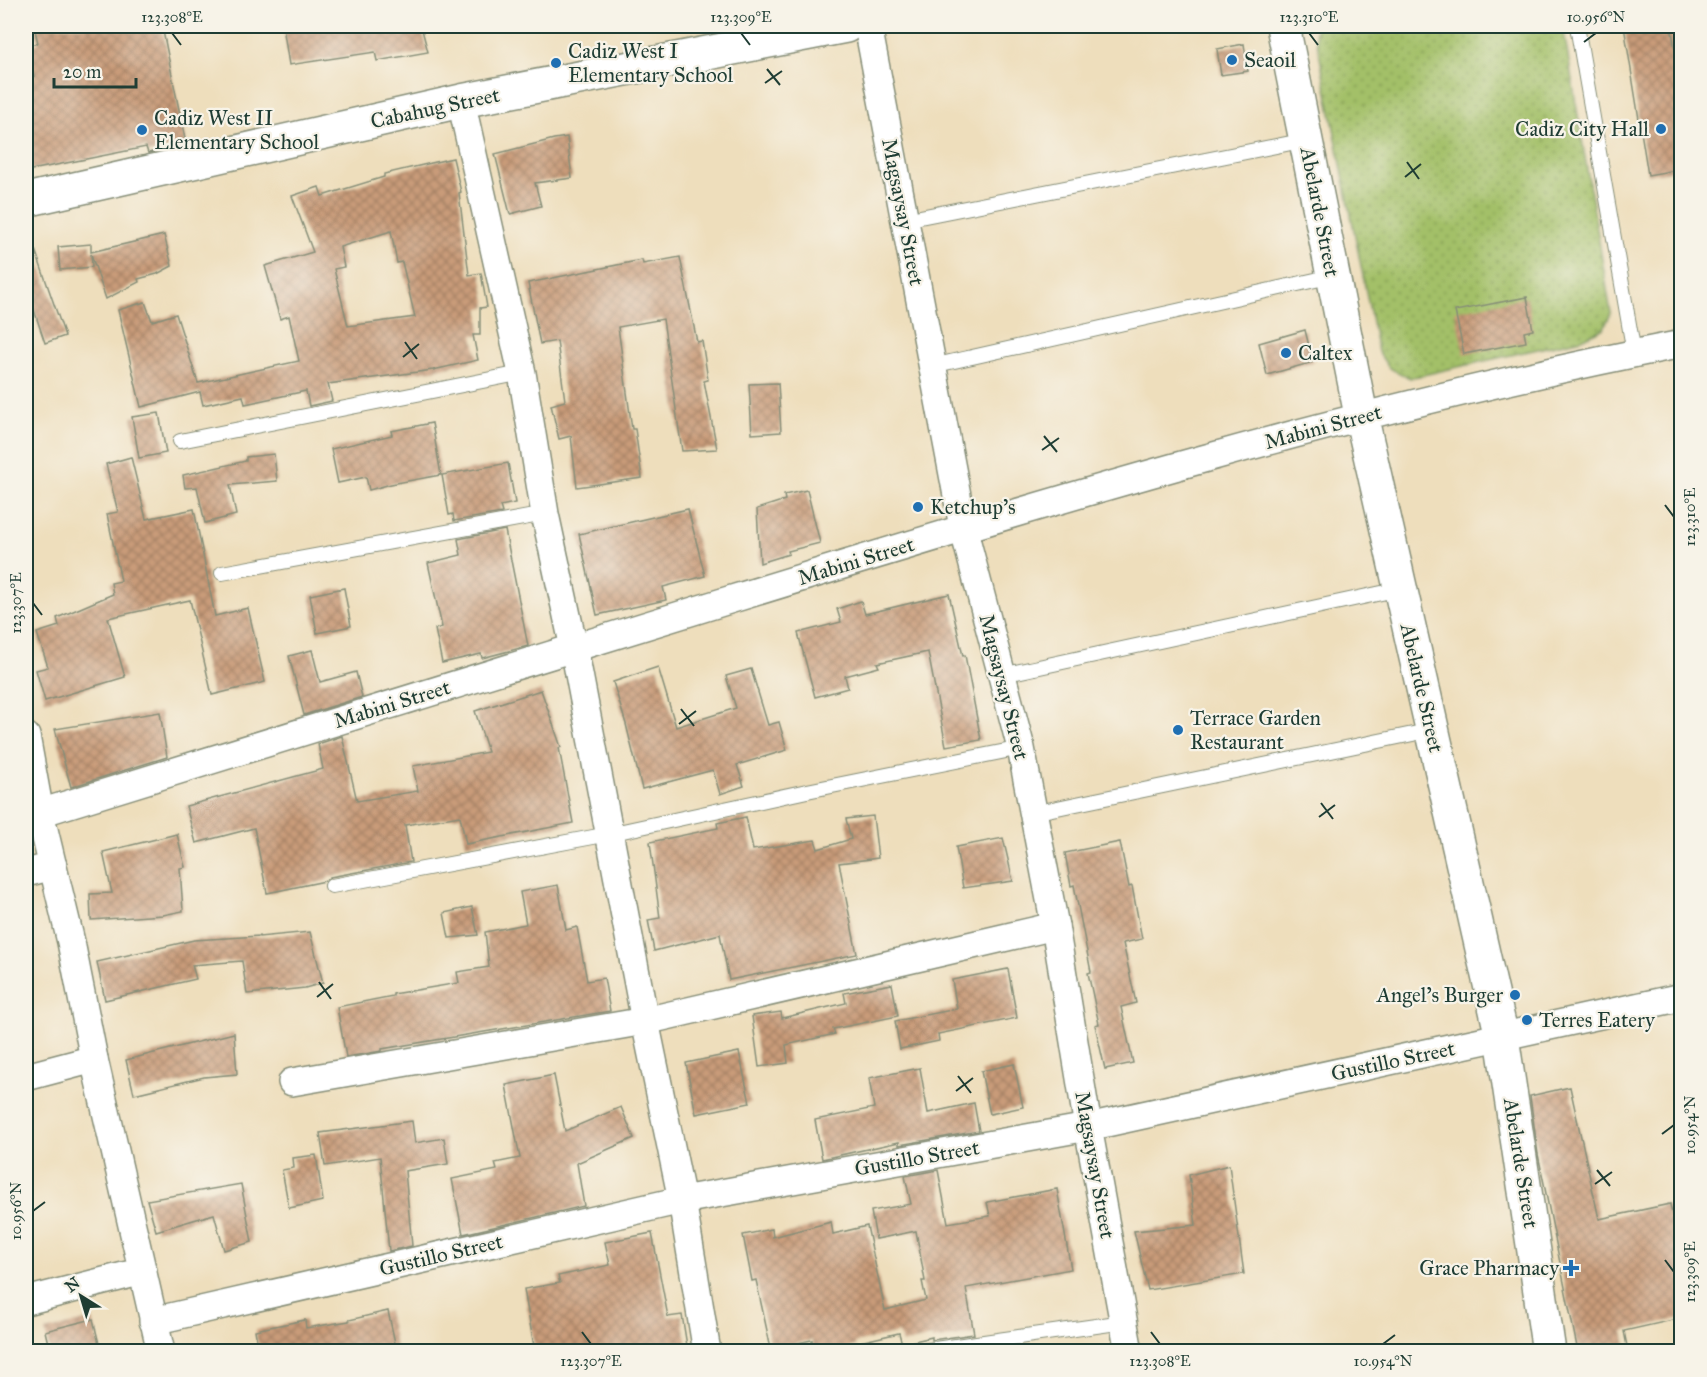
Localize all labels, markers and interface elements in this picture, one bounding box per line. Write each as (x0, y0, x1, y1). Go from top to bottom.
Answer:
text: 123.308°E (141, 8, 203, 26)
text: 123.309°E (710, 8, 772, 26)
text: 123.310°E (1279, 8, 1339, 26)
text: 10.956°N (1567, 8, 1626, 26)
place label: Cadiz West I Elementary School (568, 38, 733, 88)
place label: Seaoil (1244, 47, 1296, 73)
scale bar (54, 51, 136, 89)
marker: Seaoil (1225, 53, 1239, 67)
marker: Cadiz West I Elementary School (549, 56, 563, 70)
text: 20 m (63, 61, 101, 83)
street label: Cabahug Street (368, 81, 503, 134)
place label: Cadiz West II Elementary School (154, 105, 319, 155)
place label: Cadiz City Hall (1515, 116, 1649, 142)
marker: Cadiz City Hall (1654, 122, 1668, 136)
marker: Cadiz West II Elementary School (135, 123, 149, 137)
street label: Magsaysay Street (876, 136, 930, 288)
street label: Abelarde Street (1295, 144, 1345, 280)
place label: Caltex (1298, 340, 1353, 366)
marker: Caltex (1279, 346, 1293, 360)
street label: Mabini Street (1262, 399, 1385, 455)
text: 123.310°E (1681, 487, 1699, 547)
place label: Ketchup's (930, 494, 1016, 520)
marker: Ketchup's (911, 500, 925, 514)
street label: Mabini Street (795, 531, 918, 591)
text: 123.307°E (7, 572, 25, 634)
street label: Magsaysay Street (973, 611, 1035, 763)
street label: Abelarde Street (1394, 620, 1450, 755)
street label: Mabini Street (331, 674, 454, 734)
place label: Terrace Garden Restaurant (1190, 705, 1321, 755)
marker: Terrace Garden Restaurant (1171, 723, 1185, 737)
place label: Angel's Burger (1376, 982, 1503, 1008)
marker: Angel's Burger (1508, 988, 1522, 1002)
place label: Terres Eatery (1539, 1007, 1656, 1033)
marker: Terres Eatery (1520, 1013, 1534, 1027)
street label: Gustillo Street (1329, 1035, 1458, 1087)
street label: Magsaysay Street (1069, 1089, 1121, 1241)
street label: Abelarde Street (1498, 1095, 1544, 1230)
text: 10.954°N (1681, 1095, 1699, 1154)
street label: Gustillo Street (853, 1134, 982, 1182)
text: 10.956°N (7, 1181, 25, 1240)
street label: Gustillo Street (377, 1228, 506, 1282)
text: 123.309°E (1681, 1241, 1699, 1303)
place label: Grace Pharmacy (1419, 1255, 1560, 1281)
marker: Grace Pharmacy (1564, 1261, 1578, 1275)
north arrow (51, 1266, 111, 1326)
text: N (61, 1272, 84, 1296)
text: 123.307°E (560, 1352, 622, 1370)
text: 123.308°E (1129, 1352, 1191, 1370)
text: 10.954°N (1354, 1352, 1413, 1370)

